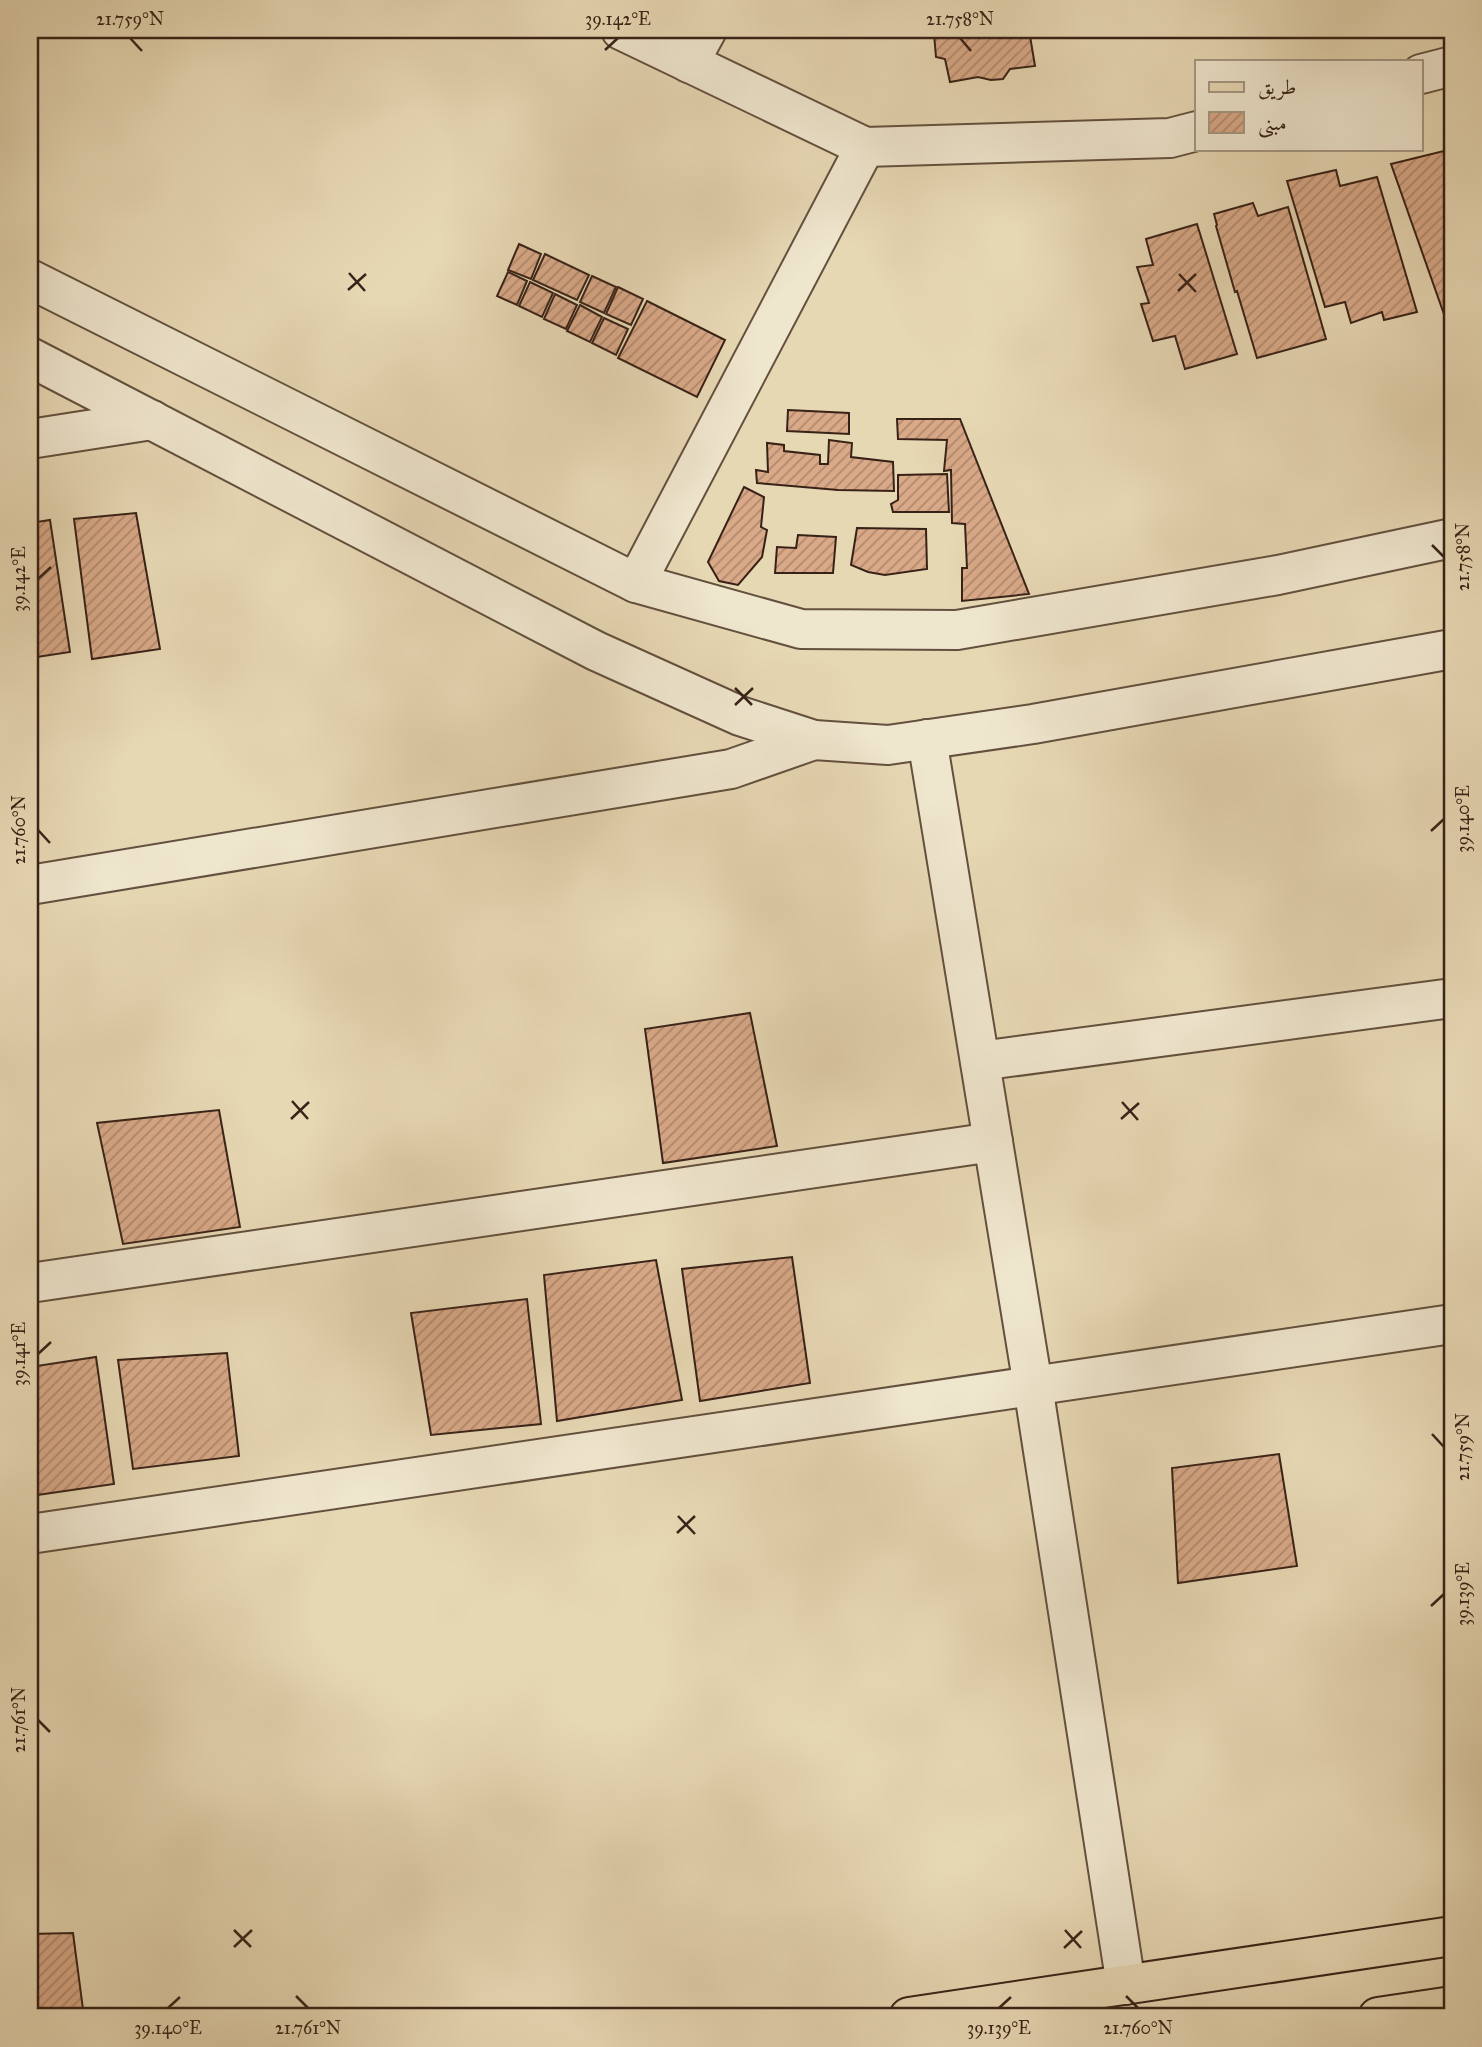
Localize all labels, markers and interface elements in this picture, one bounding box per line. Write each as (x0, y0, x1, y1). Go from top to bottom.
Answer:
text: 21.759°N (96, 8, 164, 30)
text: 39.142°E (585, 8, 651, 30)
text: 21.758°N (926, 8, 994, 30)
legend (1195, 60, 1422, 150)
text: طريق (1258, 74, 1296, 100)
text: مبنى (1258, 110, 1287, 138)
text: 21.758°N (1452, 523, 1474, 591)
text: 39.142°E (8, 546, 30, 612)
text: 39.140°E (1452, 785, 1474, 853)
text: 21.760°N (8, 795, 30, 865)
text: 39.141°E (8, 1322, 30, 1386)
text: 21.759°N (1452, 1413, 1474, 1481)
text: 39.139°E (1452, 1562, 1474, 1626)
text: 21.761°N (8, 1687, 30, 1753)
text: 39.140°E (134, 2017, 202, 2039)
text: 21.761°N (275, 2017, 341, 2039)
text: 39.139°E (967, 2017, 1031, 2039)
text: 21.760°N (1103, 2017, 1173, 2039)

